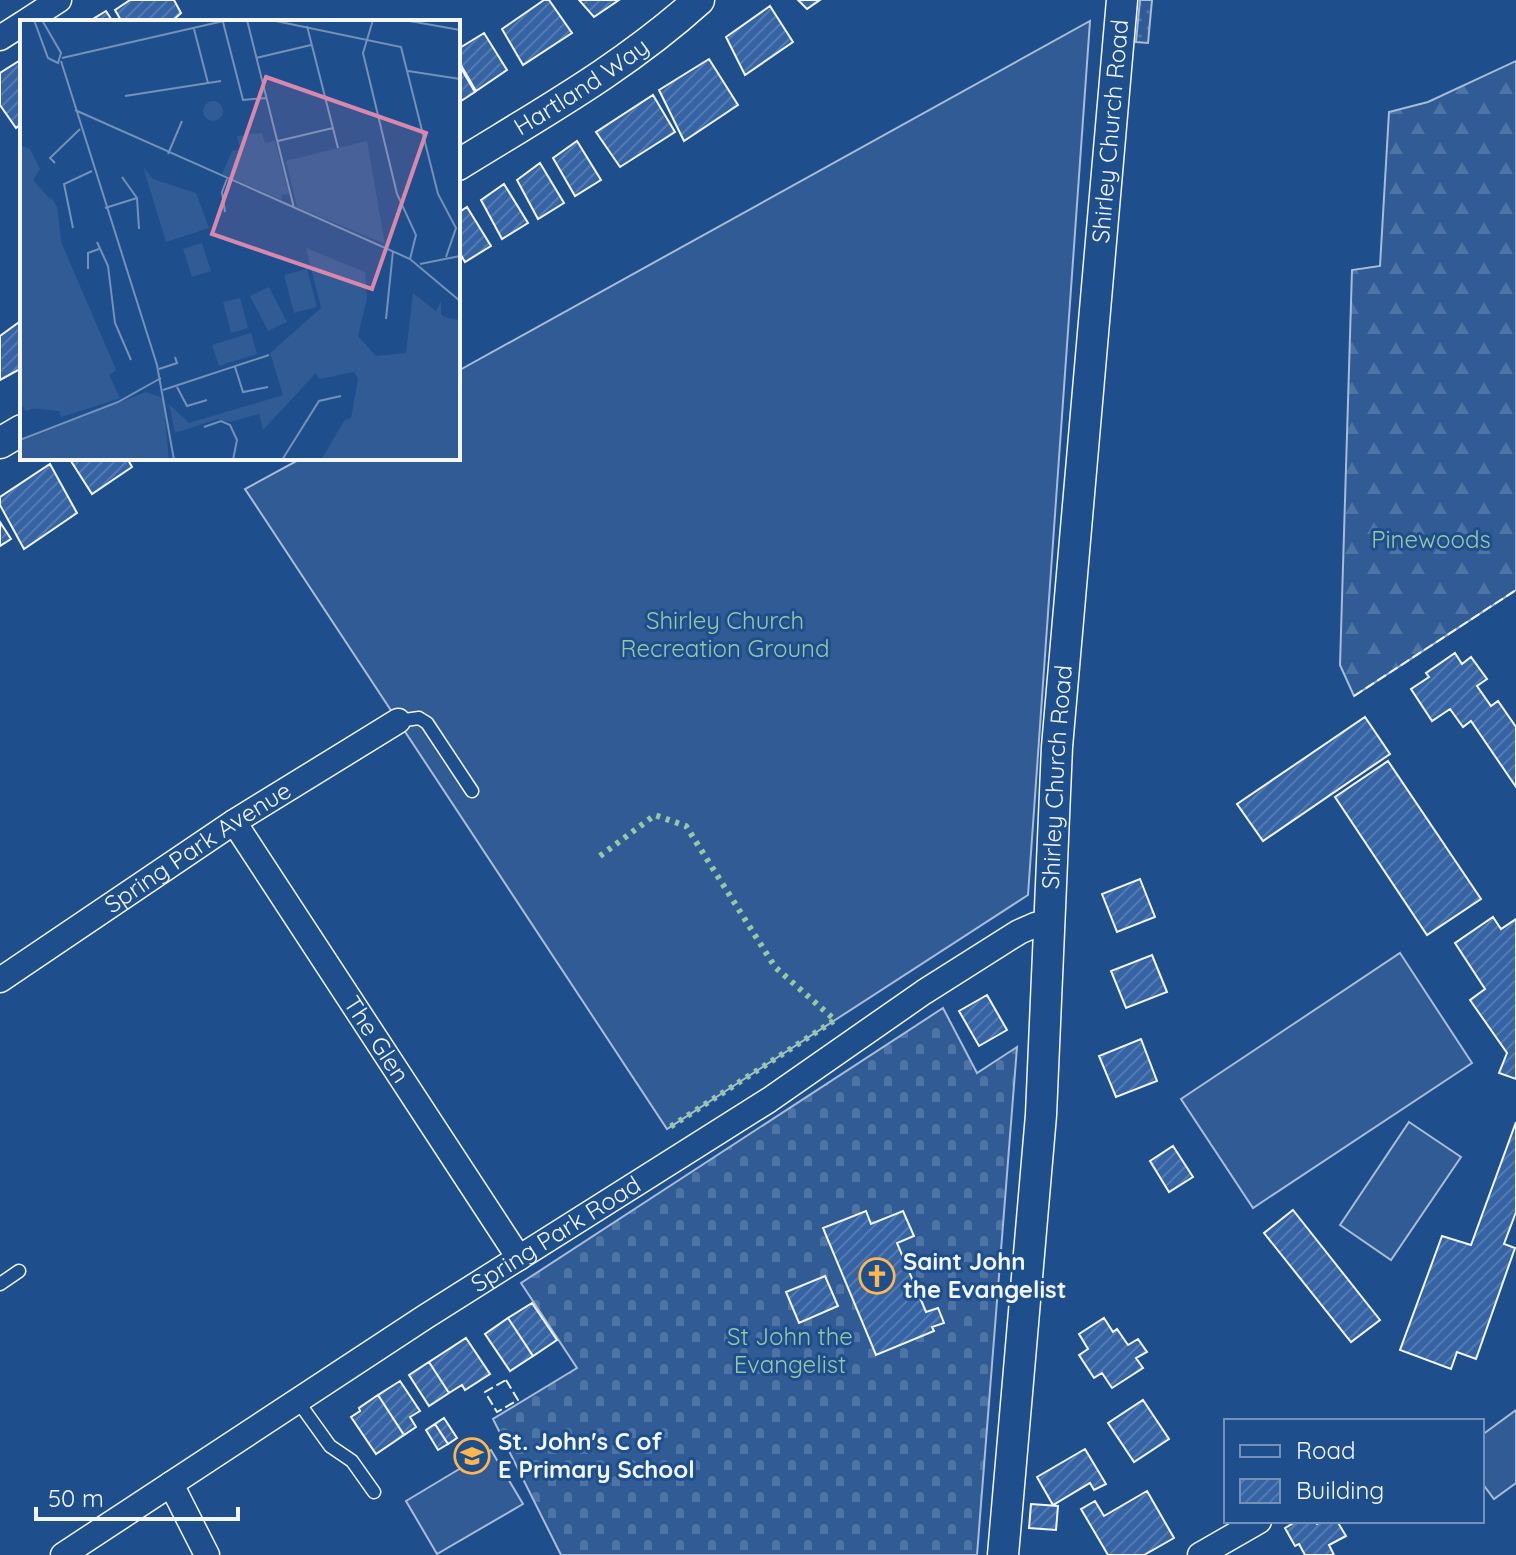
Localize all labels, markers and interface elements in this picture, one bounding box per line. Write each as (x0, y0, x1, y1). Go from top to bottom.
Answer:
street label: Shirley Church Road (1085, 18, 1134, 244)
inset map (20, 20, 460, 460)
street label: Hartland Way (508, 31, 654, 141)
park label: Pinewoods (1371, 524, 1491, 554)
park label: Shirley Church Recreation Ground (620, 605, 830, 663)
street label: Shirley Church Road (1035, 664, 1078, 890)
street label: Spring Park Avenue (98, 775, 296, 919)
street label: The Glen (338, 990, 416, 1088)
street label: Spring Park Road (465, 1169, 646, 1298)
place label: Saint John the Evangelist (903, 1246, 1066, 1304)
church icon: Saint John the Evangelist (858, 1257, 896, 1295)
park label: St John the Evangelist (727, 1321, 853, 1379)
legend (1224, 1419, 1484, 1523)
place label: St. John's C of E Primary School (498, 1426, 695, 1484)
text: Road (1296, 1435, 1356, 1465)
school or university icon: St. John's C of E Primary School (453, 1437, 491, 1475)
scale bar (36, 1471, 238, 1521)
text: Building (1296, 1475, 1384, 1505)
text: 50 m (48, 1483, 104, 1513)

